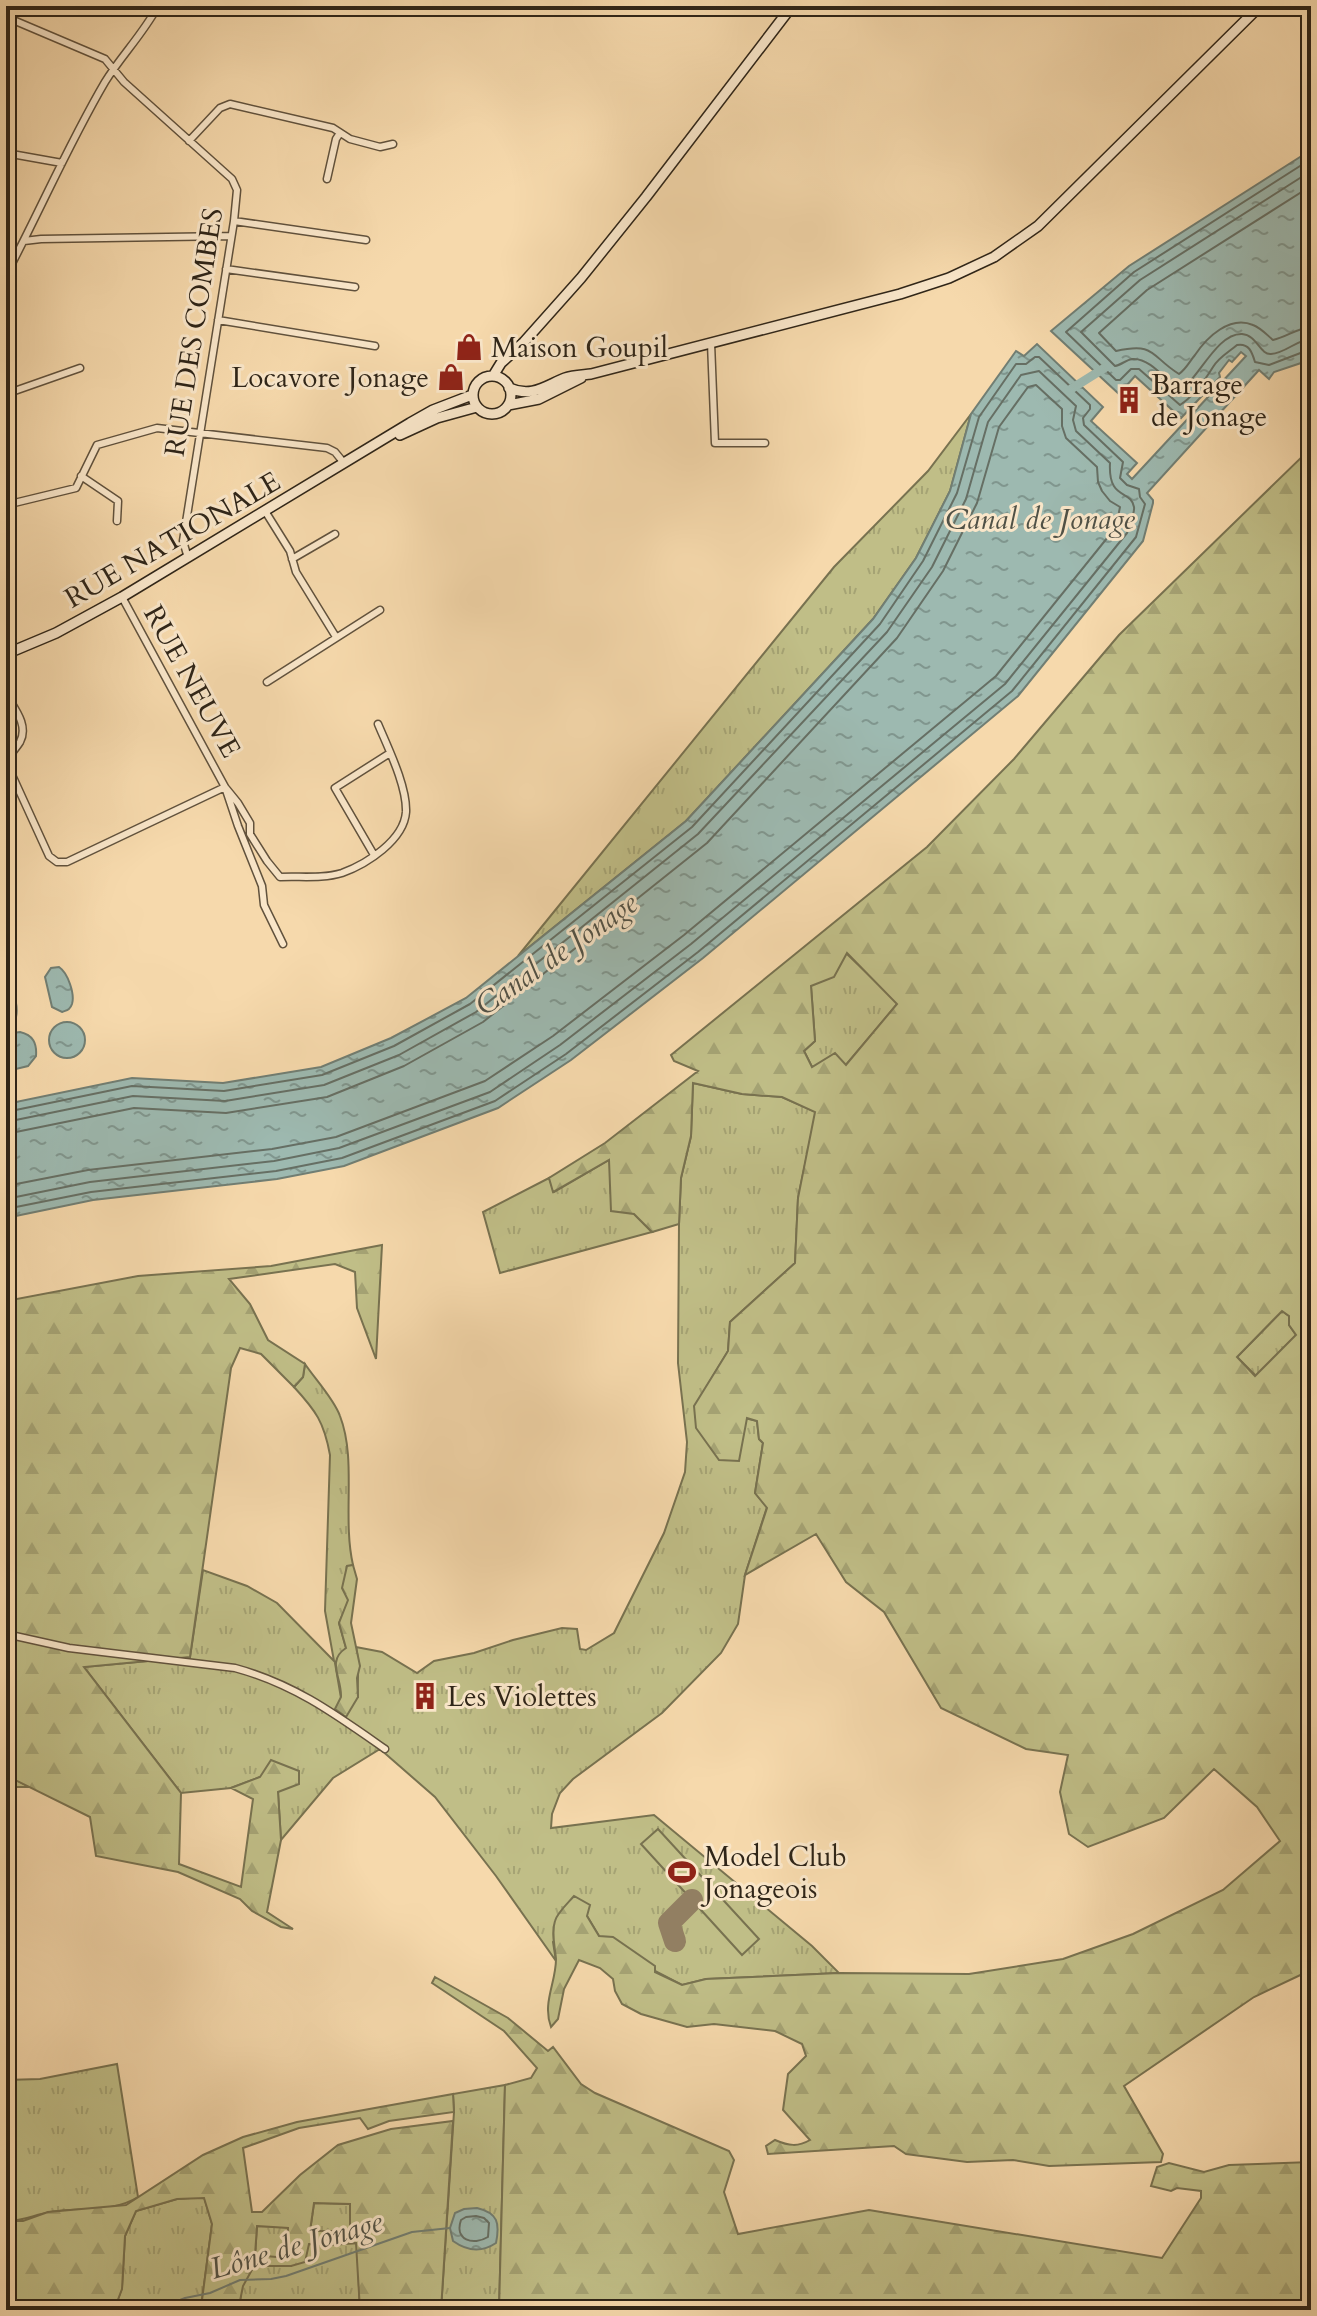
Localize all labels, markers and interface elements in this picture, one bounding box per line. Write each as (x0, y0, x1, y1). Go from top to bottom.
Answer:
street label: RUE DES COMBES (156, 205, 232, 459)
place label: Maison Goupil (491, 329, 668, 367)
shop icon: Maison Goupil (454, 332, 484, 362)
place label: Locavore Jonage (231, 359, 429, 397)
shop icon: Locavore Jonage (436, 362, 466, 392)
place label: Barrage de Jonage (1151, 366, 1267, 436)
building icon: Barrage de Jonage (1114, 385, 1144, 415)
street label: RUE NATIONALE (58, 463, 287, 617)
water label: Canal de Jonage (945, 499, 1135, 540)
street label: RUE NEUVE (135, 598, 250, 765)
water label: Canal de Jonage (467, 883, 646, 1026)
place label: Les Violettes (447, 1678, 597, 1716)
building icon: Les Violettes (410, 1681, 440, 1711)
place label: Model Club Jonageois (700, 1838, 847, 1908)
sports icon: Model Club Jonageois (667, 1857, 697, 1887)
water label: Lône de Jonage (205, 2201, 388, 2290)

